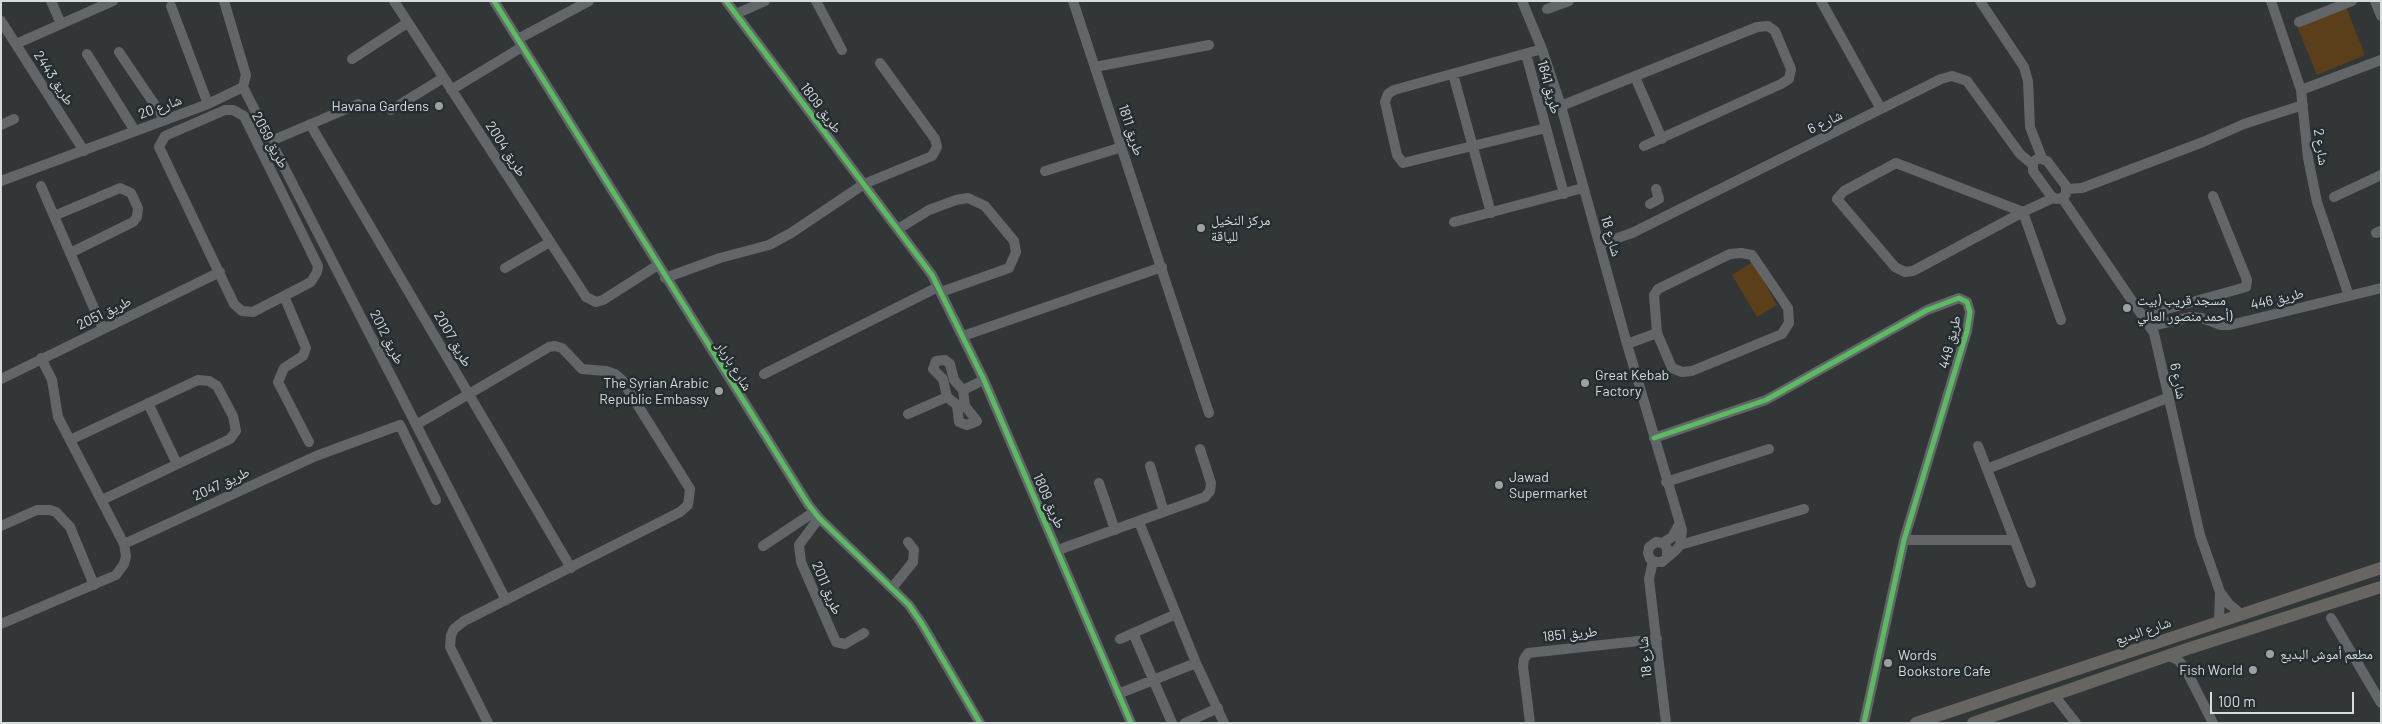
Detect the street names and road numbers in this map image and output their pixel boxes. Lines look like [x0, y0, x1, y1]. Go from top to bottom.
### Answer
street label: طريق 2443 [30, 48, 78, 108]
street label: طريق 1841 [1534, 58, 1564, 116]
street label: طريق 1809 [797, 79, 845, 137]
street label: شارع 20 [136, 91, 184, 123]
street label: طريق 1811 [1115, 102, 1147, 158]
street label: شارع 6 [1805, 106, 1845, 138]
street label: طريق 2059 [248, 109, 292, 171]
street label: طريق 2004 [482, 118, 530, 180]
street label: شارع 2 [2310, 128, 2332, 166]
street label: شارع 18 [1597, 214, 1625, 258]
street label: طريق 446 [2249, 285, 2305, 313]
street label: طريق 2051 [74, 293, 134, 333]
street label: طريق 2012 [366, 307, 408, 367]
street label: طريق 2007 [430, 308, 476, 370]
street label: طريق 449 [1935, 314, 1965, 370]
street label: شارع باربار [712, 338, 756, 394]
street label: شارع 6 [2166, 361, 2190, 401]
street label: طريق 2047 [190, 464, 252, 504]
street label: طريق 1809 [1029, 471, 1069, 531]
street label: طريق 2011 [808, 559, 846, 617]
street label: شارع البديع [2113, 614, 2173, 648]
street label: طريق 1851 [1542, 623, 1598, 645]
street label: شارع 18 [1634, 635, 1656, 679]

